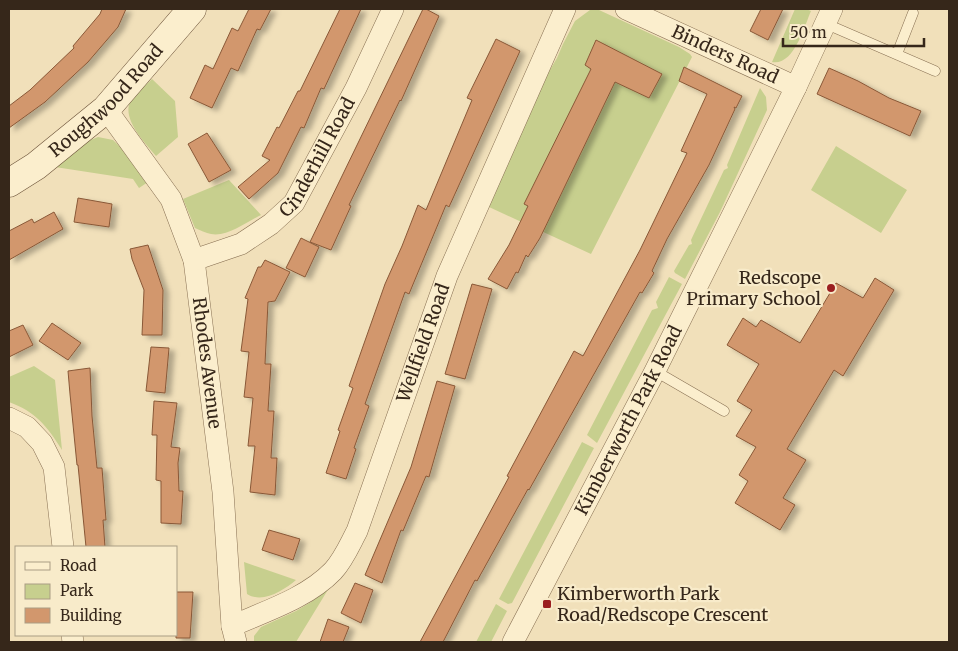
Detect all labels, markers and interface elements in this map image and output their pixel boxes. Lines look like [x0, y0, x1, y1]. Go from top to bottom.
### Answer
scale bar [783, 15, 924, 47]
street label: Binders Road [668, 20, 782, 88]
text: 50 m [790, 23, 827, 42]
street label: Roughwood Road [44, 39, 168, 162]
street label: Cinderhill Road [274, 93, 360, 222]
place label: Redscope Primary School [686, 266, 821, 310]
street label: Wellfield Road [391, 280, 454, 406]
marker: Redscope Primary School [825, 282, 837, 294]
street label: Rhodes Avenue [188, 296, 227, 430]
street label: Kimberworth Park Road [570, 321, 687, 519]
legend [15, 546, 178, 636]
text: Road [60, 556, 96, 575]
text: Park [60, 581, 94, 600]
place label: Kimberworth Park Road/Redscope Crescent [557, 582, 768, 626]
marker: Kimberworth Park Road/Redscope Crescent [541, 598, 553, 610]
text: Building [60, 606, 122, 625]

